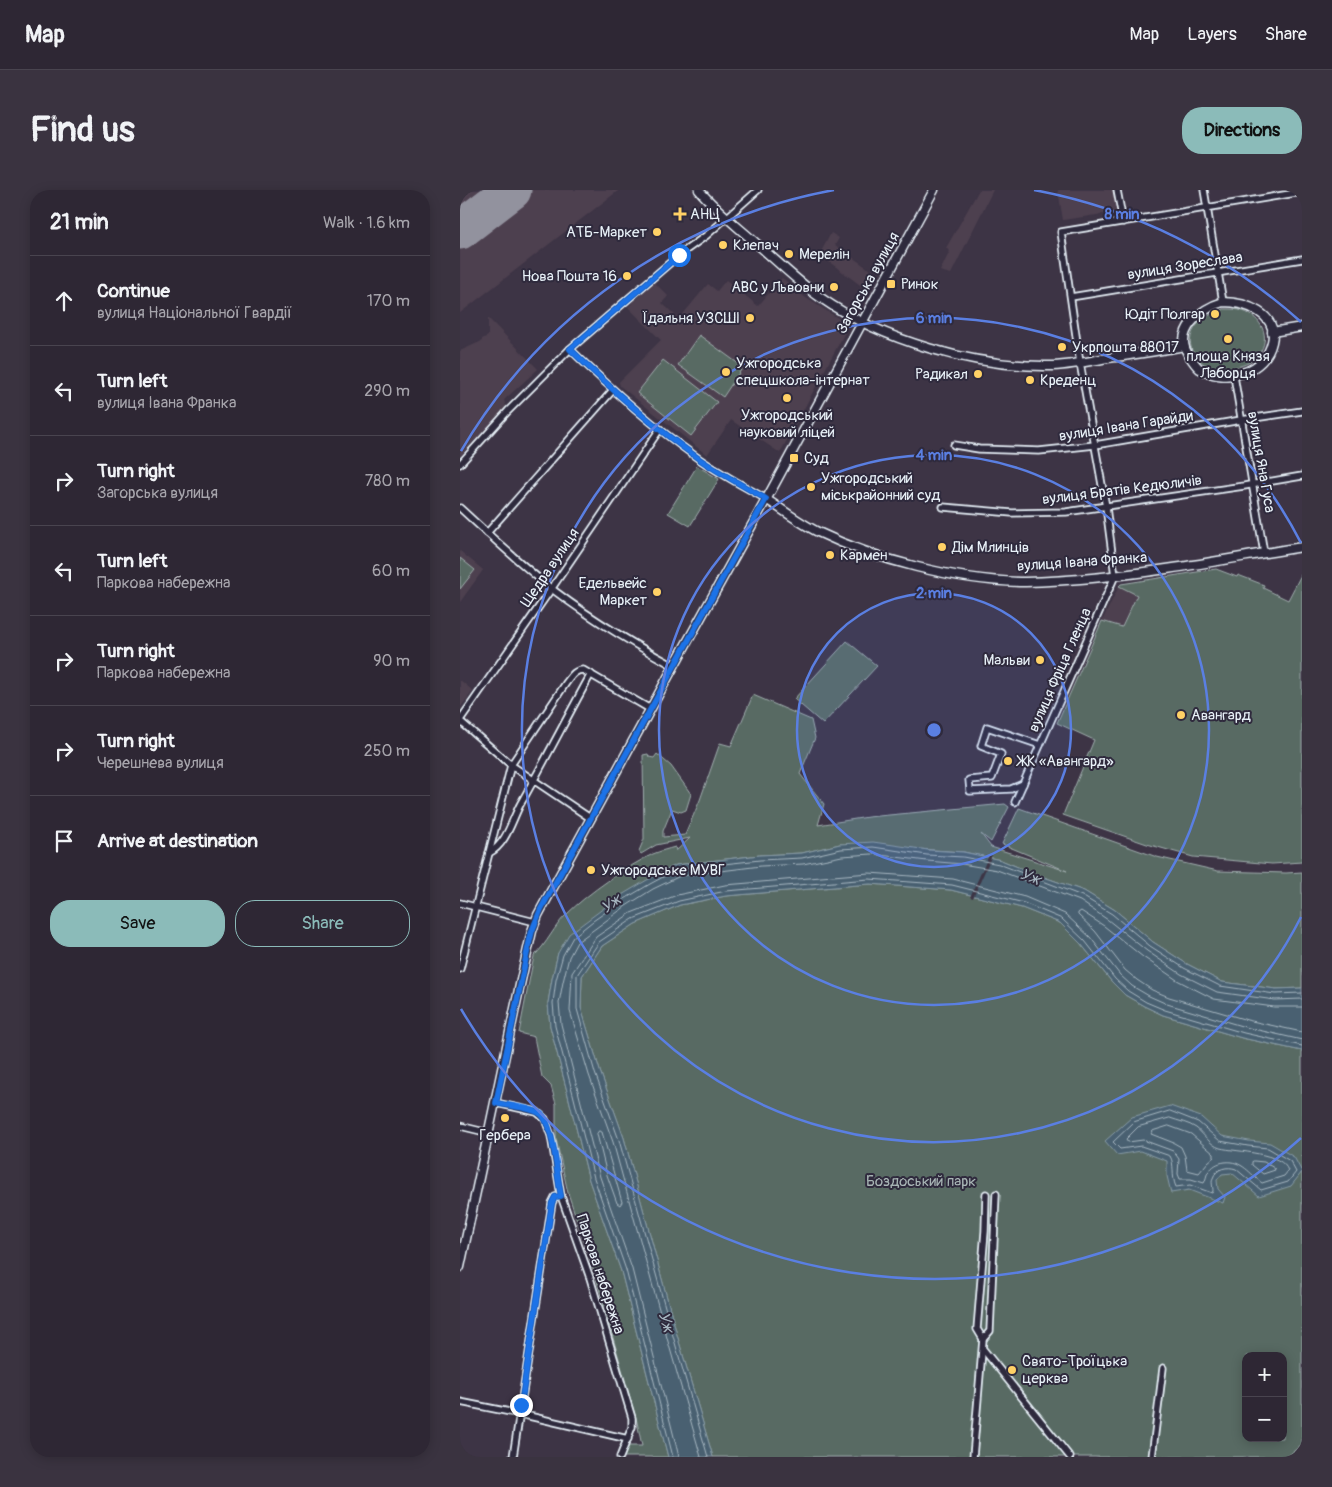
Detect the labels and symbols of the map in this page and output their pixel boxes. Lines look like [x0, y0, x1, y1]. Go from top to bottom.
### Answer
place label: АНЦ [690, 205, 720, 224]
text: 8 min [1104, 205, 1140, 224]
marker: АНЦ [674, 208, 686, 220]
place label: АТБ-Маркет [566, 223, 647, 242]
marker: АТБ-Маркет [651, 226, 663, 238]
street label: Загорська вулиця [832, 229, 904, 337]
place label: Клепач [733, 236, 779, 255]
marker: Клепач [717, 239, 729, 251]
route start [668, 244, 691, 267]
place label: Мерелін [799, 245, 850, 264]
marker: Мерелін [783, 248, 795, 260]
street label: вулиця Зореслава [1126, 248, 1244, 284]
place label: Нова Пошта 16 [522, 267, 617, 286]
marker: Нова Пошта 16 [621, 270, 633, 282]
place label: Ринок [901, 275, 939, 294]
place label: ABC у Львовни [731, 278, 824, 297]
marker: Ринок [885, 278, 897, 290]
marker: ABC у Львовни [828, 281, 840, 293]
place label: Юдіт Полгар [1126, 305, 1205, 324]
marker: Юдіт Полгар [1209, 308, 1221, 320]
place label: Їдальня УЗСШІ [642, 309, 740, 328]
text: 6 min [916, 309, 953, 328]
marker: Їдальня УЗСШІ [744, 312, 756, 324]
marker: площа Князя Лаборця [1222, 333, 1234, 345]
place label: Укрпошта 88017 [1072, 338, 1179, 357]
marker: Укрпошта 88017 [1056, 341, 1068, 353]
place label: площа Князя Лаборця [1186, 347, 1270, 383]
place label: Ужгородська спецшкола-інтернат [736, 354, 870, 390]
place label: Радикал [915, 365, 968, 384]
marker: Ужгородська спецшкола-інтернат [720, 366, 732, 378]
marker: Радикал [972, 368, 984, 380]
place label: Креденц [1040, 371, 1096, 390]
marker: Креденц [1024, 374, 1036, 386]
marker: Ужгородський науковий ліцей [781, 392, 793, 404]
place label: Ужгородський науковий ліцей [739, 406, 835, 442]
street label: вулиця Івана Гарайди [1058, 406, 1195, 446]
street label: вулиця Яна Гуса [1243, 410, 1279, 514]
text: 4 min [916, 446, 953, 465]
place label: Суд [804, 449, 829, 468]
marker: Суд [788, 452, 800, 464]
place label: Ужгородський міськрайонний суд [821, 469, 940, 505]
street label: вулиця Братів Кедюличів [1041, 471, 1203, 509]
marker: Ужгородський міськрайонний суд [805, 481, 817, 493]
street label: Щедра вулиця [516, 525, 584, 611]
place label: Дім Млинців [951, 538, 1029, 557]
marker: Дім Млинців [936, 541, 948, 553]
place label: Кармен [840, 546, 887, 565]
street label: вулиця Івана Франка [1016, 548, 1148, 576]
marker: Кармен [824, 549, 836, 561]
place label: Едельвейс Маркет [578, 574, 647, 610]
text: 2 min [916, 584, 952, 603]
marker: Едельвейс Маркет [651, 586, 663, 598]
street label: вулиця Фріца Гленца [1024, 605, 1096, 735]
place label: Мальви [983, 651, 1030, 670]
marker: Мальви [1034, 654, 1046, 666]
place label: Авангард [1191, 706, 1251, 725]
marker: Авангард [1175, 709, 1187, 721]
centre of rings [925, 721, 943, 739]
place label: ЖК «Авангард» [1016, 752, 1114, 771]
marker: ЖК «Авангард» [1002, 755, 1014, 767]
place label: Ужгородське МУВГ [601, 861, 725, 880]
marker: Ужгородське МУВГ [585, 864, 597, 876]
water label: Уж [1017, 864, 1045, 891]
water label: Уж [597, 889, 627, 918]
marker: Гербера [499, 1112, 511, 1124]
place label: Гербера [479, 1126, 531, 1145]
park label: Боздоський парк [866, 1172, 976, 1191]
street label: Паркова набережна [572, 1212, 628, 1336]
water label: Уж [654, 1310, 679, 1337]
place label: Свято-Троїцька церква [1022, 1352, 1127, 1388]
marker: Свято-Троїцька церква [1006, 1364, 1018, 1376]
route end [510, 1394, 533, 1417]

